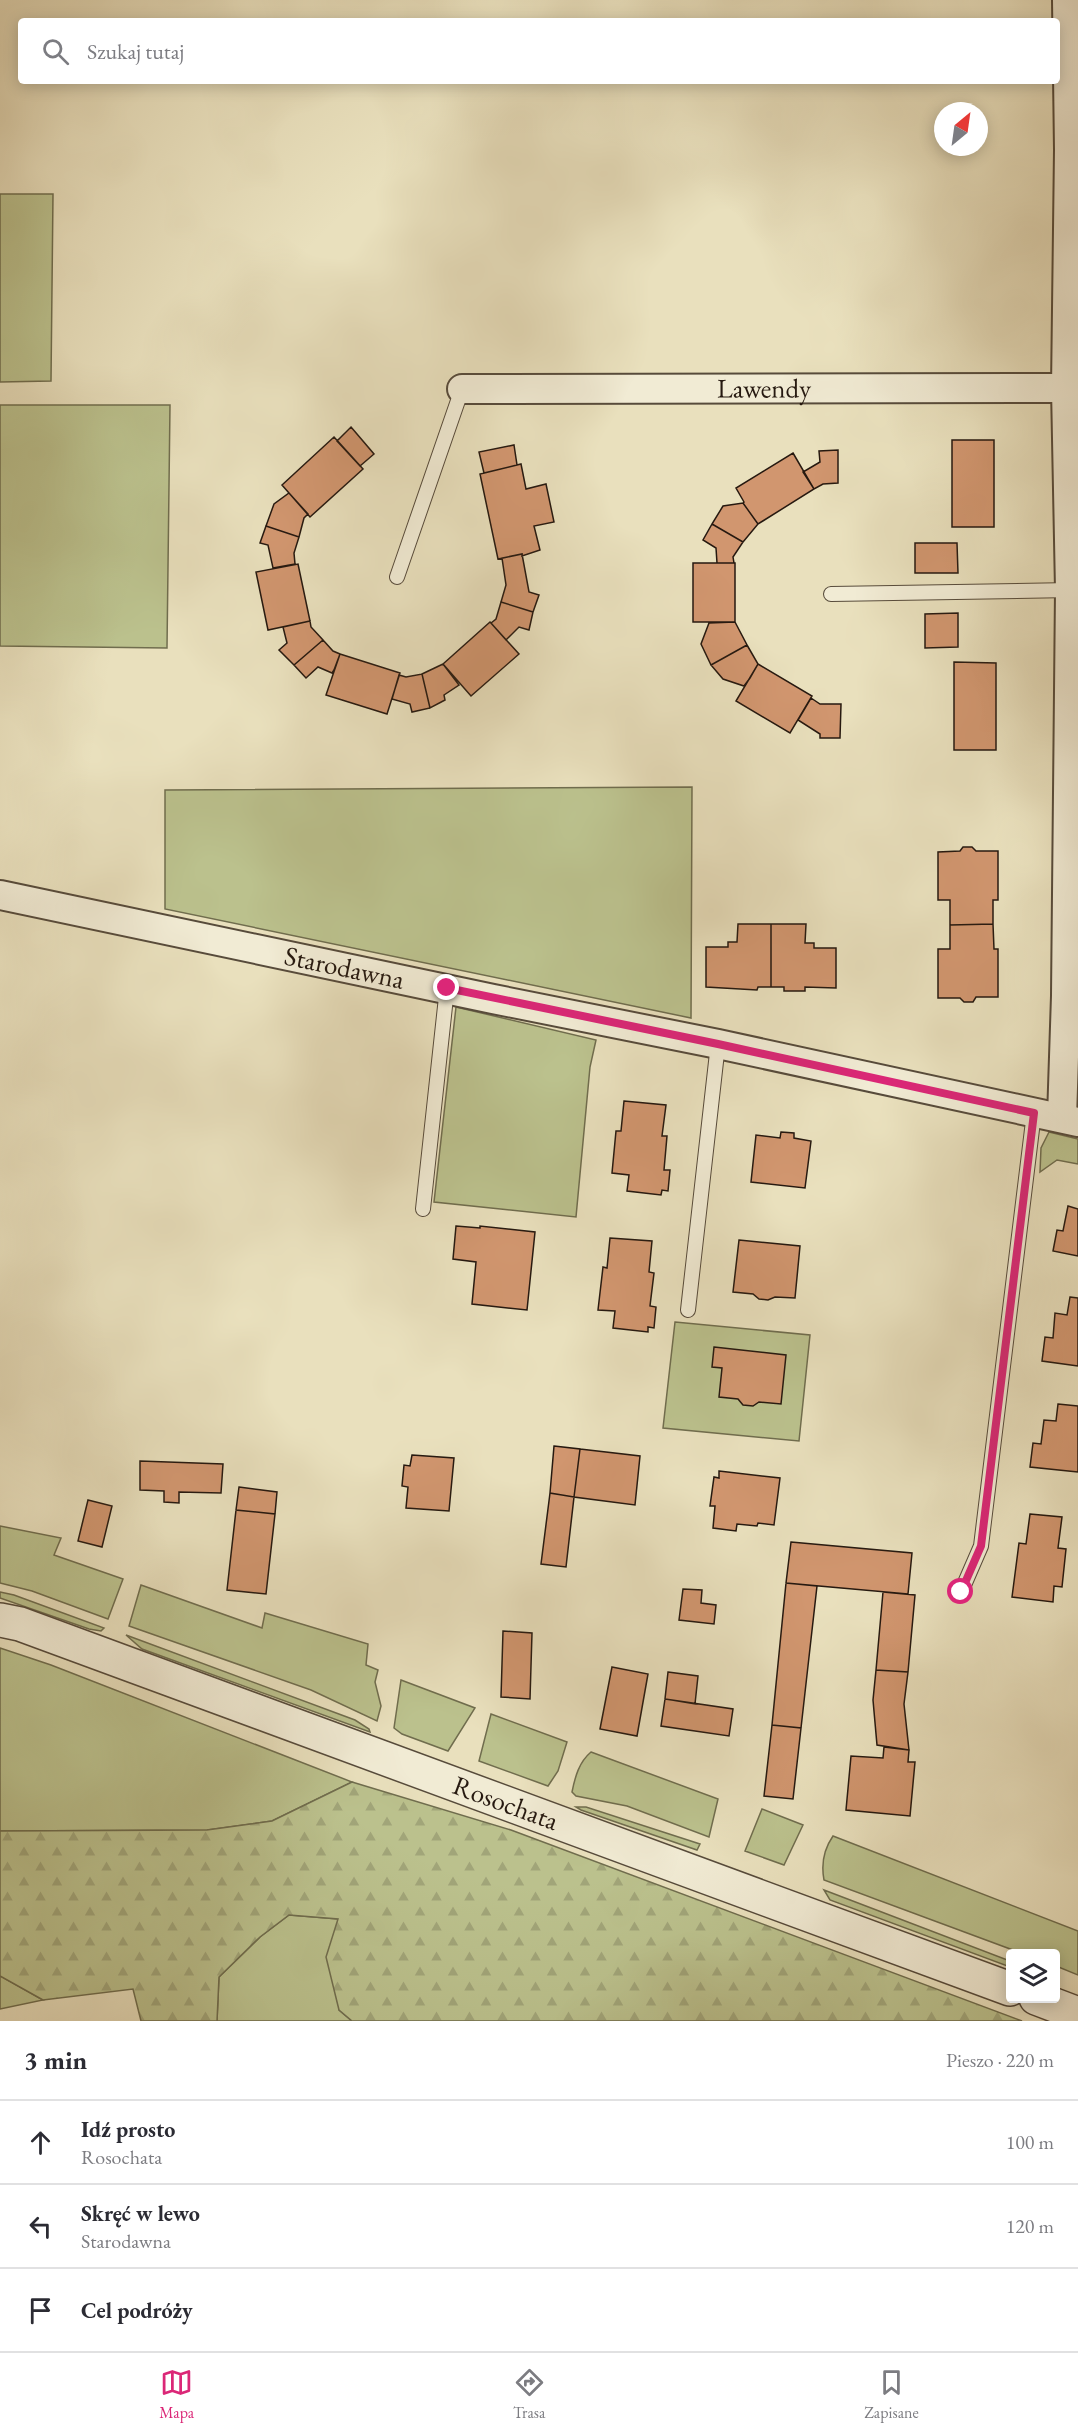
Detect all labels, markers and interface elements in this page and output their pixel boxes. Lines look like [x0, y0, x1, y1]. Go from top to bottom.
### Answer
search box [18, 18, 1060, 84]
icon: search [39, 35, 72, 68]
text: Szukaj tutaj [87, 37, 184, 66]
north arrow [934, 102, 988, 156]
street label: Lawendy [717, 370, 811, 406]
street label: Starodawna [281, 937, 408, 997]
route end [433, 974, 459, 1000]
route start [947, 1578, 973, 1604]
street label: Rosochata [448, 1767, 564, 1838]
map controls [1006, 1949, 1060, 2003]
button: layers [1006, 1949, 1060, 2003]
text: 3 min [24, 2043, 87, 2077]
text: Pieszo · 220 m [946, 2047, 1054, 2073]
text: Idź prosto [81, 2115, 175, 2144]
icon: ahead [24, 2126, 57, 2159]
text: 100 m [1006, 2129, 1054, 2155]
text: Rosochata [81, 2144, 162, 2170]
text: Skręć w lewo [81, 2199, 200, 2228]
icon: left [24, 2210, 57, 2243]
text: 120 m [1006, 2213, 1054, 2239]
text: Starodawna [81, 2228, 171, 2254]
icon: arrive [24, 2294, 57, 2327]
text: Cel podróży [81, 2296, 193, 2325]
tab: Mapa [159, 2366, 194, 2423]
tab: Trasa [513, 2366, 546, 2423]
tab: Zapisane [864, 2366, 919, 2423]

